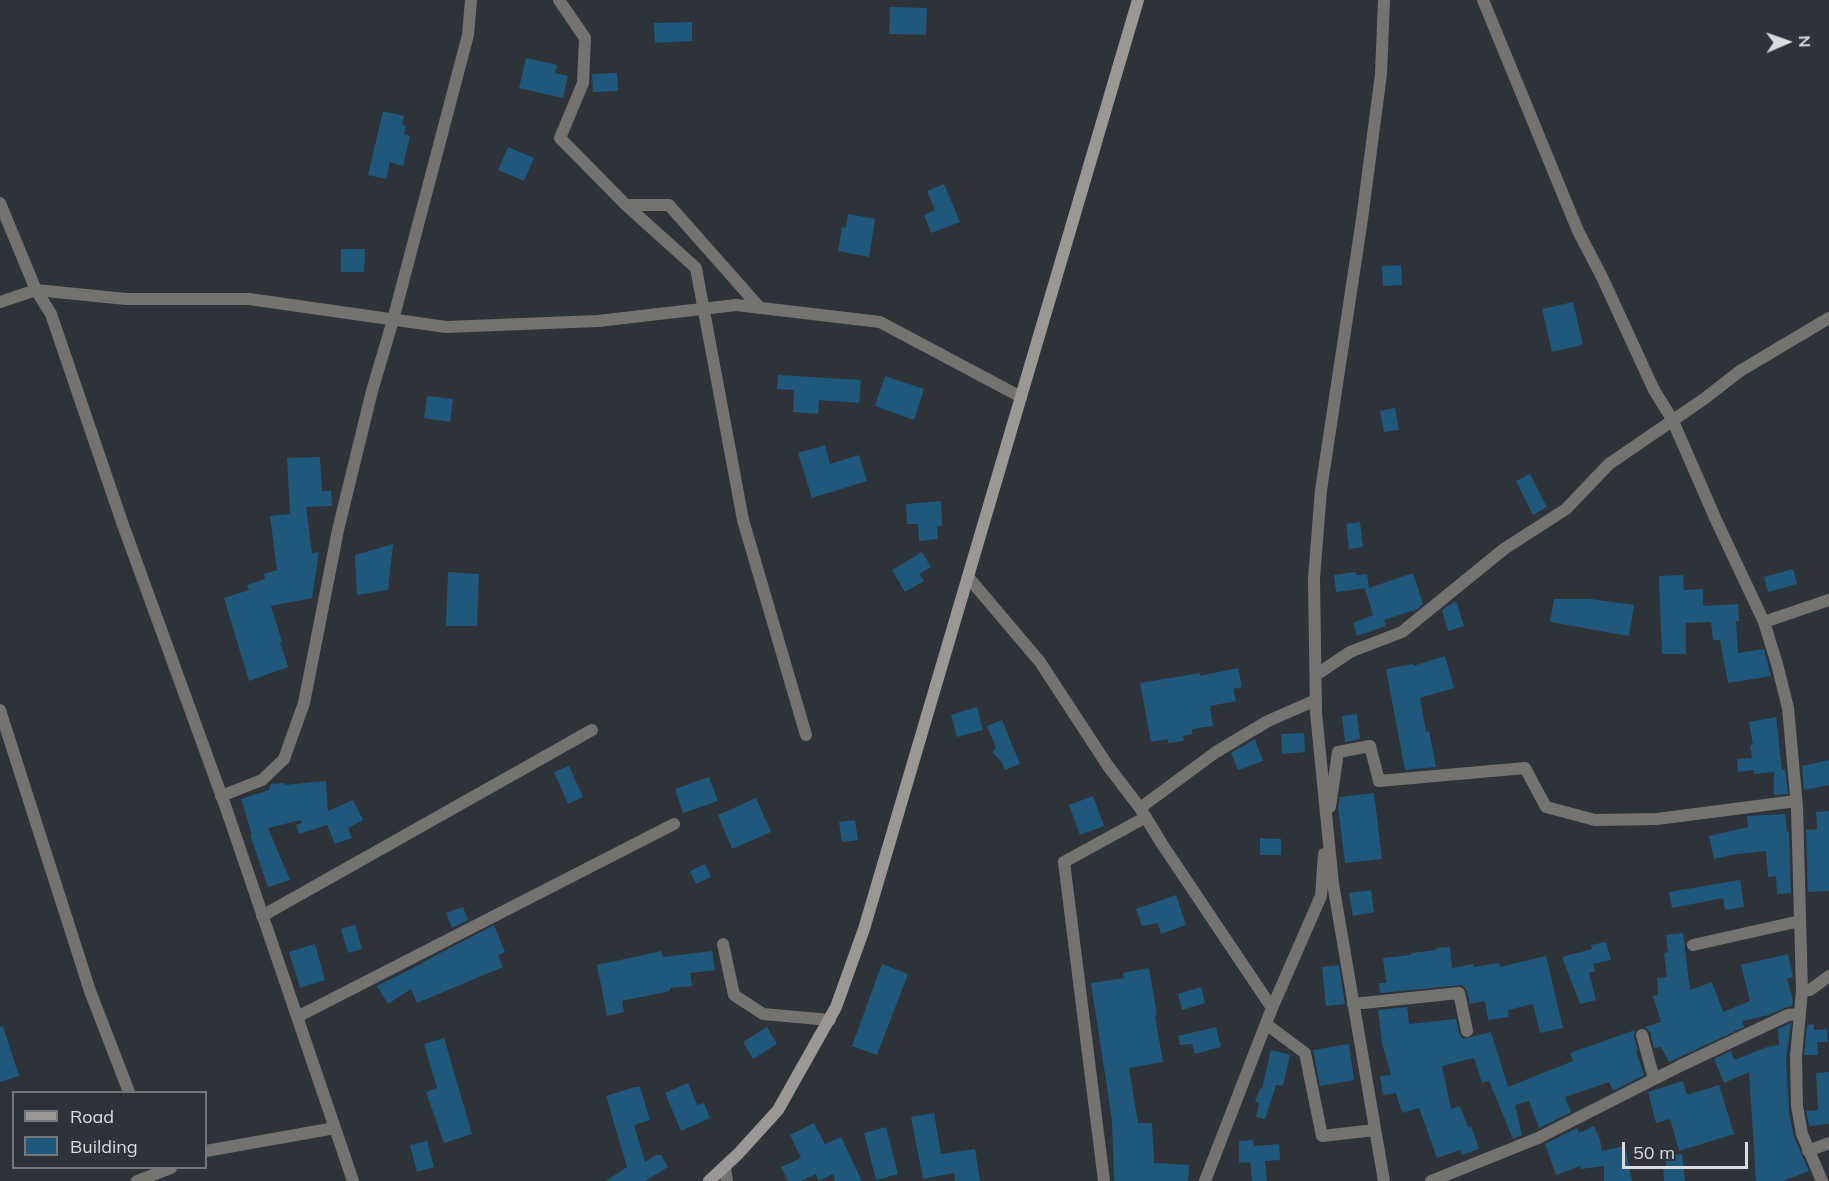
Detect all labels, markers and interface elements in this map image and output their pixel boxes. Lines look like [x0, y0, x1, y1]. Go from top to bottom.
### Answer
north arrow [1757, 12, 1817, 72]
text: N [1795, 35, 1815, 48]
legend [12, 1091, 207, 1169]
text: Road [70, 1105, 114, 1128]
scale bar [1625, 1130, 1751, 1168]
text: Building [70, 1135, 138, 1158]
text: 50 m [1633, 1141, 1675, 1164]

